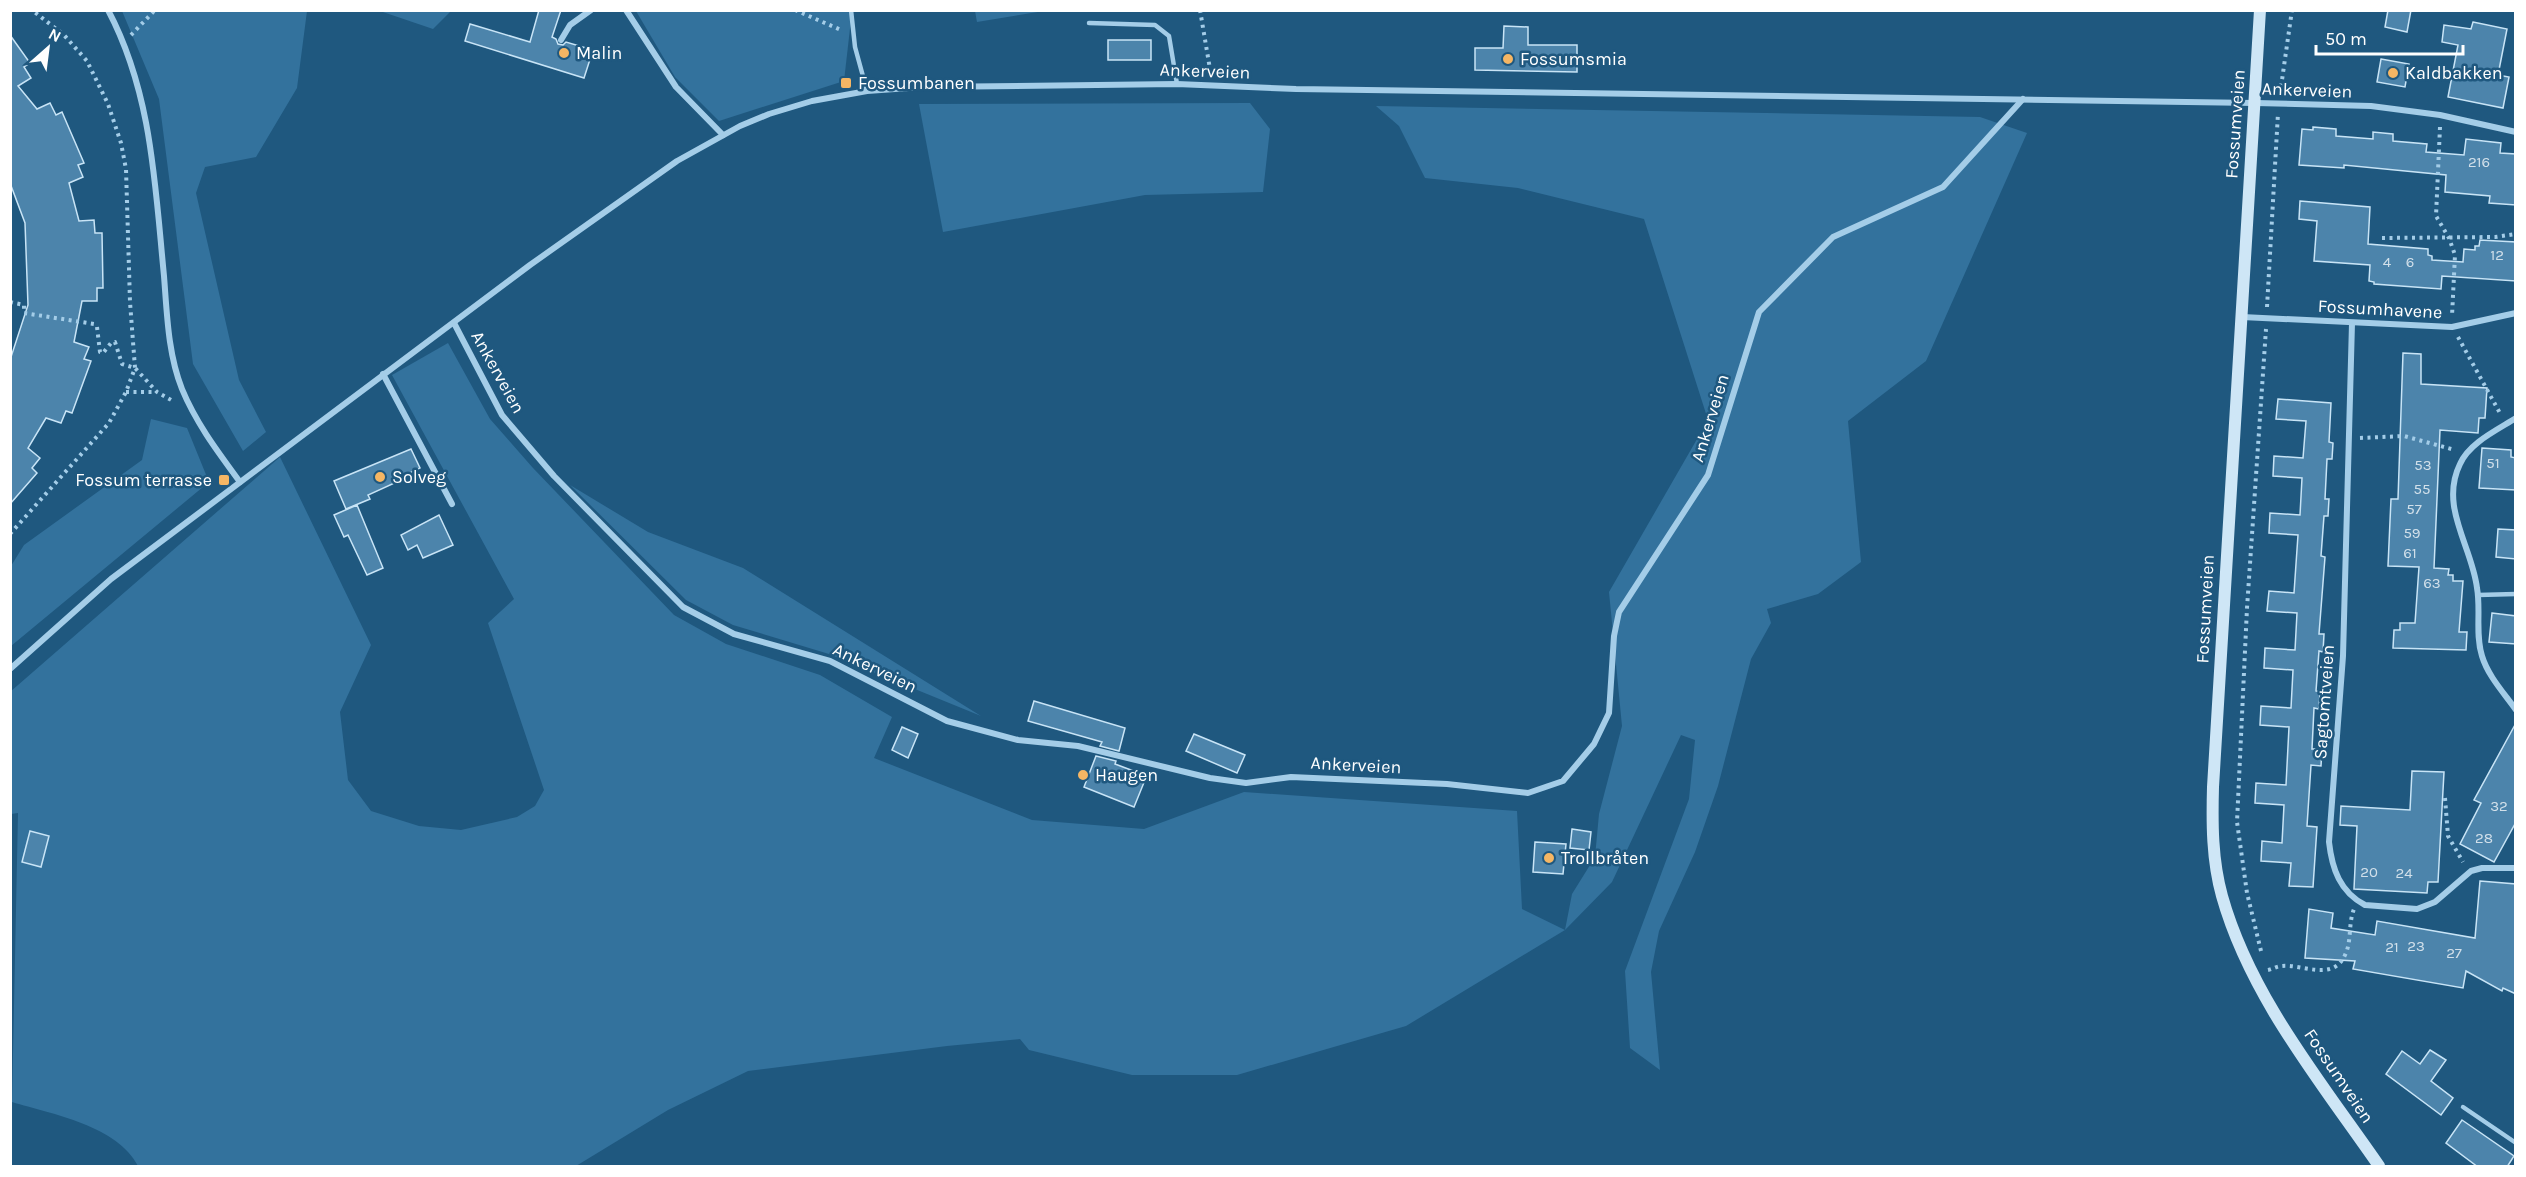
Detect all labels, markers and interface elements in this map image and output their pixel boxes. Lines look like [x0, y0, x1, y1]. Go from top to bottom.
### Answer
north arrow [18, 18, 78, 78]
scale bar [2316, 18, 2463, 56]
text: N [45, 24, 64, 46]
text: 50 m [2325, 28, 2367, 50]
place label: Malin [576, 42, 622, 64]
marker: Malin [557, 46, 571, 60]
place label: Fossumsmia [1520, 48, 1627, 70]
marker: Fossumsmia [1501, 52, 1515, 66]
street label: Ankerveien [1159, 58, 1251, 84]
place label: Kaldbakken [2405, 62, 2503, 84]
marker: Kaldbakken [2386, 66, 2400, 80]
street label: Fossumveien [2220, 69, 2250, 179]
place label: Fossumbanen [858, 72, 975, 94]
marker: Fossumbanen [839, 76, 853, 90]
street label: Ankerveien [2261, 77, 2353, 103]
house number: 216 [2468, 153, 2490, 171]
house number: 12 [2490, 246, 2504, 264]
house number: 4 [2383, 253, 2392, 271]
house number: 6 [2406, 253, 2414, 271]
street label: Fossumhavene [2317, 295, 2443, 323]
street label: Ankerveien [466, 327, 530, 417]
street label: Ankerveien [1686, 371, 1734, 465]
house number: 51 [2486, 454, 2500, 472]
house number: 53 [2414, 456, 2432, 474]
place label: Solveg [392, 466, 446, 488]
place label: Fossum terrasse [75, 469, 212, 491]
marker: Solveg [373, 470, 387, 484]
marker: Fossum terrasse [217, 473, 231, 487]
house number: 55 [2414, 480, 2430, 498]
house number: 57 [2406, 500, 2422, 518]
house number: 59 [2403, 524, 2421, 542]
house number: 61 [2403, 544, 2417, 562]
street label: Fossumveien [2191, 554, 2219, 664]
house number: 63 [2423, 574, 2441, 592]
street label: Ankerveien [829, 638, 921, 698]
street label: Sagtomtveien [2309, 644, 2339, 760]
street label: Ankerveien [1310, 752, 1402, 778]
place label: Haugen [1095, 764, 1158, 786]
marker: Haugen [1076, 768, 1090, 782]
house number: 32 [2490, 797, 2508, 815]
house number: 28 [2475, 829, 2493, 847]
place label: Trollbråten [1561, 847, 1649, 869]
marker: Trollbråten [1542, 851, 1556, 865]
house number: 20 [2360, 863, 2378, 881]
house number: 24 [2395, 864, 2413, 882]
house number: 23 [2407, 937, 2425, 955]
house number: 21 [2385, 938, 2399, 956]
house number: 27 [2446, 944, 2462, 962]
street label: Fossumveien [2299, 1025, 2379, 1127]

